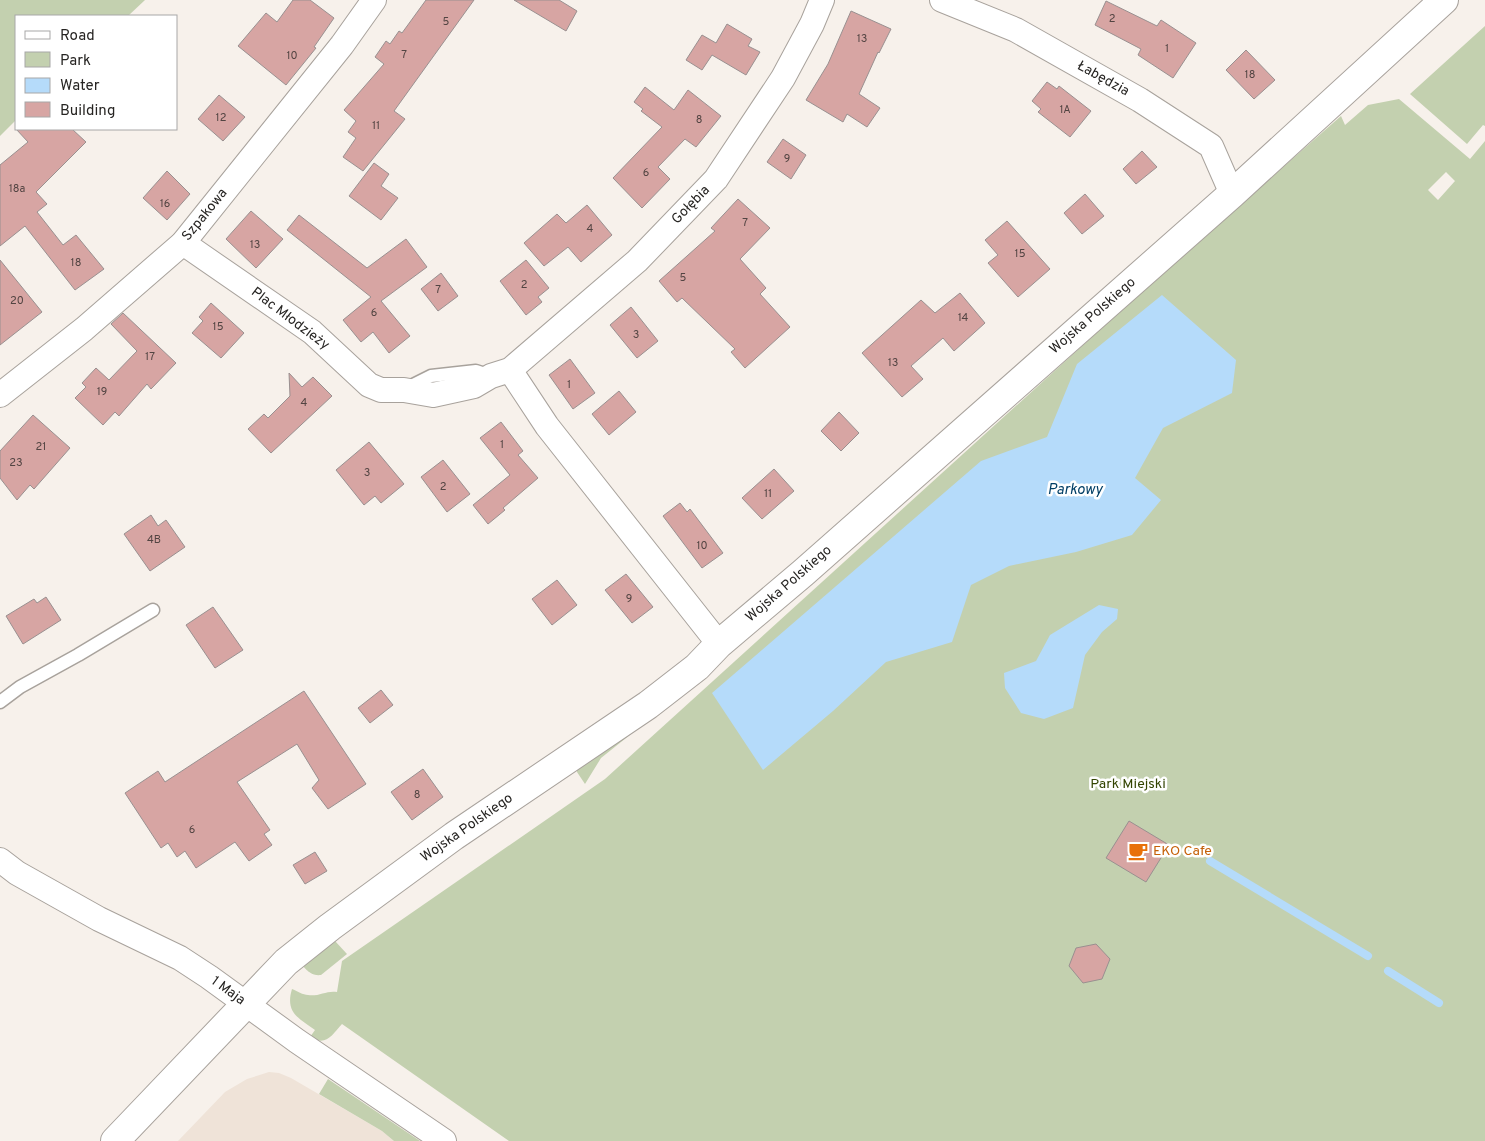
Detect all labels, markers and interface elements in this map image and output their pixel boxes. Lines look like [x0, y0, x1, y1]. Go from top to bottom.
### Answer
house number: 2 [1109, 12, 1115, 26]
legend [15, 15, 178, 130]
house number: 5 [443, 15, 450, 29]
text: Road [60, 27, 95, 46]
house number: 13 [857, 32, 867, 46]
house number: 1 [1165, 42, 1169, 56]
house number: 7 [401, 48, 407, 62]
house number: 10 [286, 49, 298, 63]
text: Park [60, 52, 91, 71]
street label: Łabędzia [1074, 58, 1132, 100]
house number: 18 [1245, 68, 1255, 82]
text: Water [60, 77, 100, 96]
text: Building [60, 102, 115, 121]
house number: 1A [1059, 103, 1071, 117]
house number: 12 [216, 111, 226, 125]
house number: 8 [696, 113, 702, 127]
house number: 11 [372, 119, 380, 133]
house number: 9 [784, 152, 790, 166]
house number: 6 [643, 166, 649, 180]
house number: 18a [9, 182, 26, 196]
street label: Gołębia [668, 182, 714, 228]
street label: Szpakowa [179, 185, 231, 245]
house number: 16 [160, 197, 170, 211]
house number: 7 [742, 216, 748, 230]
house number: 4 [587, 222, 594, 236]
house number: 13 [250, 238, 260, 252]
house number: 15 [1015, 247, 1026, 261]
house number: 18 [71, 256, 81, 270]
house number: 5 [680, 271, 687, 285]
street label: Wojska Polskiego [1046, 274, 1140, 358]
house number: 2 [521, 278, 527, 292]
house number: 7 [435, 283, 441, 297]
street label: Plac Młodzieży [247, 284, 333, 354]
house number: 20 [10, 294, 24, 308]
house number: 6 [371, 306, 377, 320]
house number: 14 [958, 311, 969, 325]
house number: 15 [213, 320, 224, 334]
house number: 3 [633, 328, 639, 342]
house number: 17 [145, 350, 155, 364]
house number: 13 [888, 356, 898, 370]
house number: 1 [567, 378, 571, 392]
house number: 19 [97, 385, 107, 399]
house number: 4 [301, 396, 308, 410]
house number: 1 [500, 438, 504, 452]
house number: 21 [36, 440, 46, 454]
house number: 23 [9, 456, 23, 470]
house number: 3 [364, 466, 370, 480]
house number: 2 [440, 480, 446, 494]
water label: Parkowy [1048, 481, 1104, 500]
house number: 11 [764, 487, 772, 501]
house number: 4B [147, 533, 161, 547]
house number: 10 [696, 539, 708, 553]
street label: Wojska Polskiego [742, 542, 836, 626]
house number: 9 [626, 592, 632, 606]
park label: Park Miejski [1090, 776, 1166, 793]
house number: 8 [414, 788, 420, 802]
street label: Wojska Polskiego [418, 790, 516, 866]
house number: 6 [189, 823, 195, 837]
cafe icon: EKO Cafe [1127, 840, 1149, 862]
place label: EKO Cafe [1153, 843, 1212, 860]
street label: 1 Maja [208, 973, 248, 1009]

